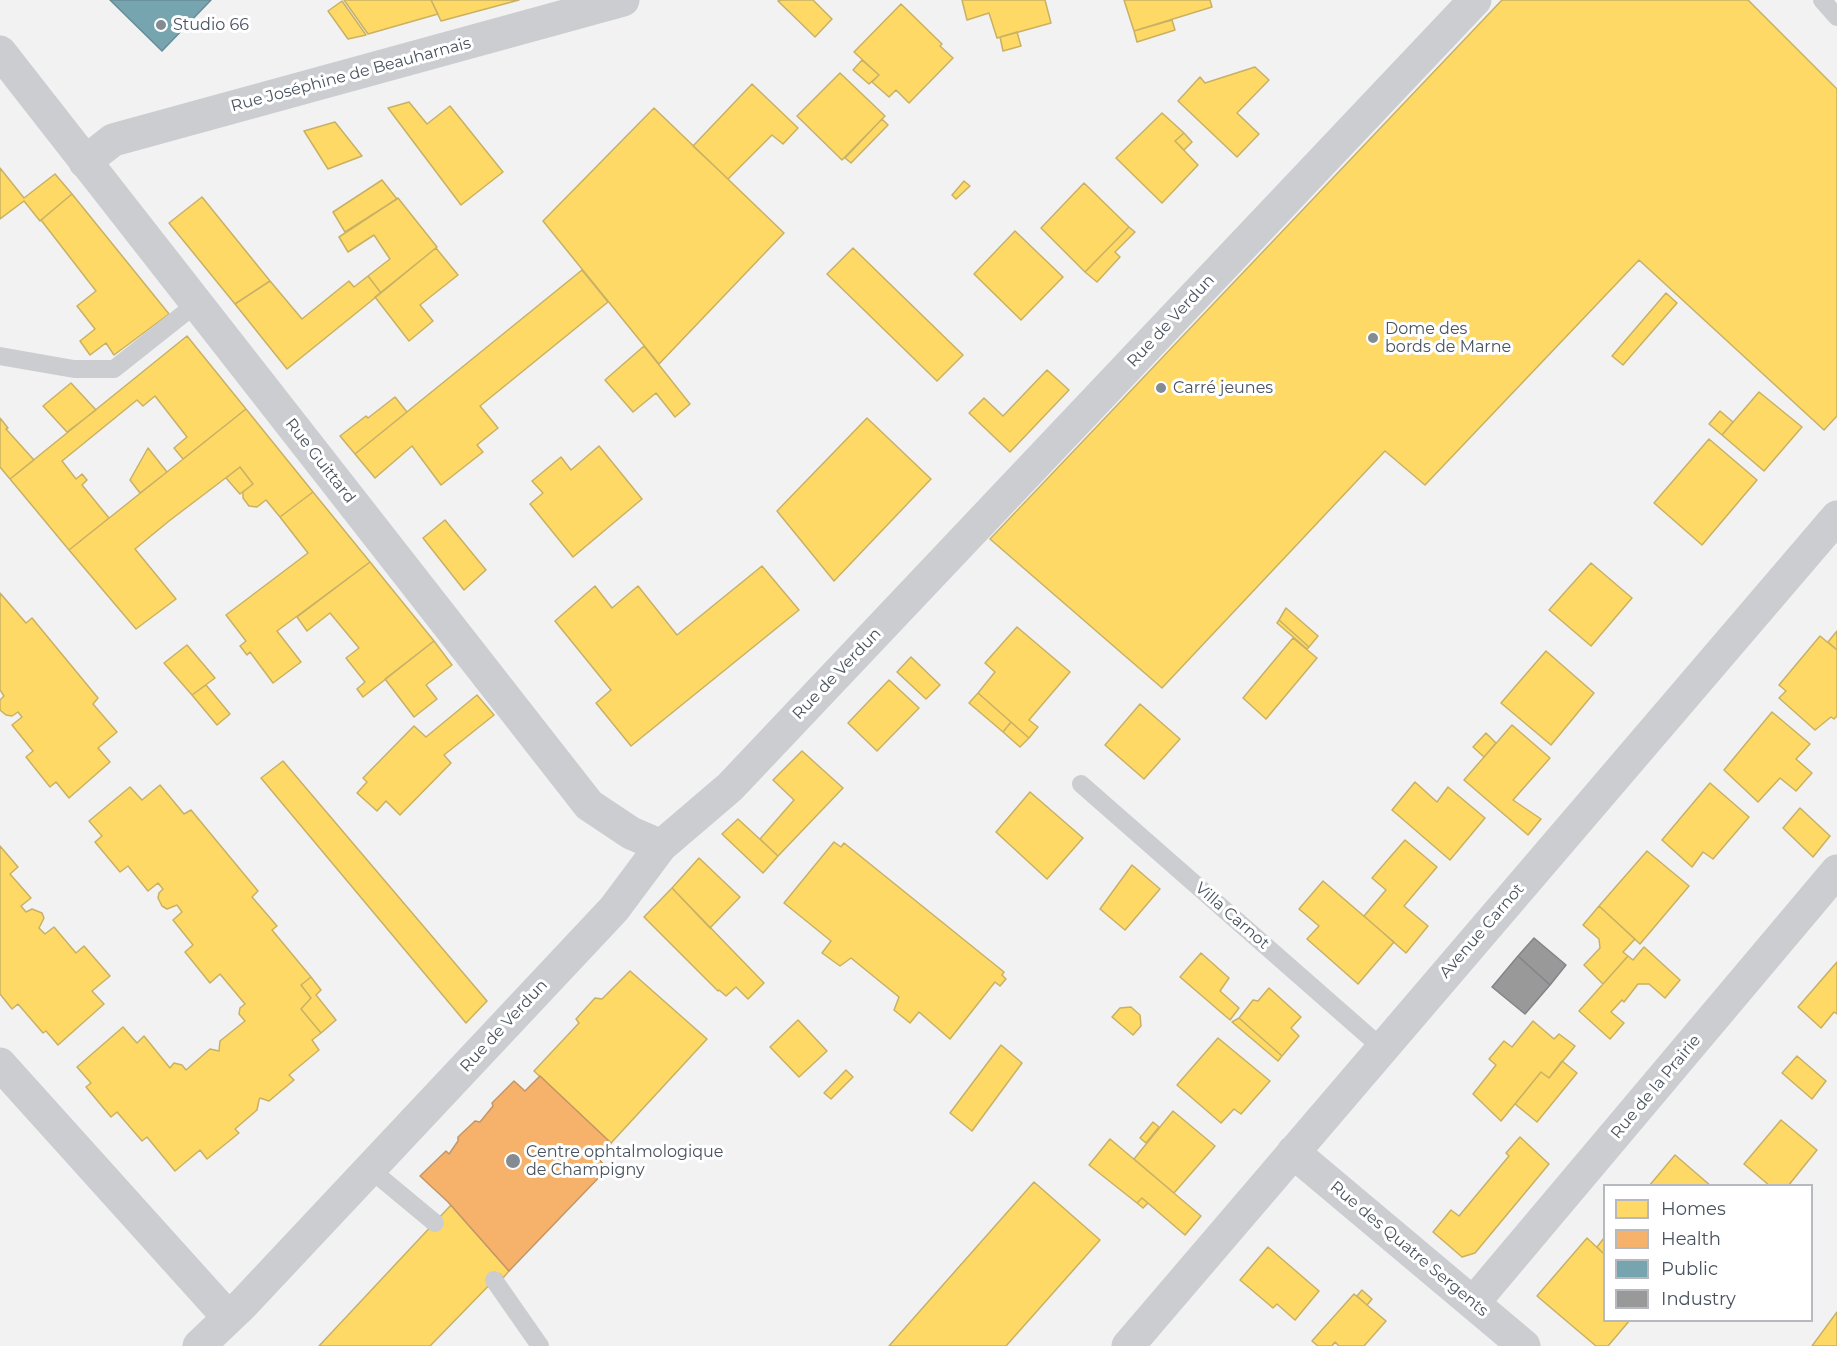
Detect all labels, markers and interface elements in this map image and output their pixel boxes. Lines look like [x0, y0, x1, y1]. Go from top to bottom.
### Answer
place label: Studio 66 [173, 15, 249, 35]
marker: Studio 66 [154, 18, 168, 32]
street label: Rue Joséphine de Beauharnais [229, 34, 473, 116]
street label: Rue de Verdun [1123, 271, 1219, 371]
place label: Dome des bords de Marne [1385, 319, 1511, 357]
marker: Dome des bords de Marne [1366, 331, 1380, 345]
place label: Carré jeunes [1173, 378, 1273, 398]
marker: Carré jeunes [1154, 381, 1168, 395]
street label: Rue Guittard [281, 415, 359, 507]
street label: Rue de Verdun [789, 624, 885, 724]
street label: Villa Carnot [1191, 879, 1273, 953]
street label: Avenue Carnot [1436, 880, 1528, 982]
street label: Rue de Verdun [456, 976, 552, 1076]
street label: Rue de la Prairie [1607, 1031, 1705, 1143]
place label: Centre ophtalmologique de Champigny [526, 1142, 724, 1180]
marker: Centre ophtalmologique de Champigny [504, 1152, 522, 1170]
street label: Rue des Quatre Sergents [1326, 1177, 1492, 1321]
legend [1603, 1184, 1813, 1322]
text: Homes [1661, 1198, 1726, 1220]
text: Health [1661, 1228, 1721, 1250]
text: Public [1661, 1258, 1718, 1280]
text: Industry [1661, 1288, 1736, 1310]

